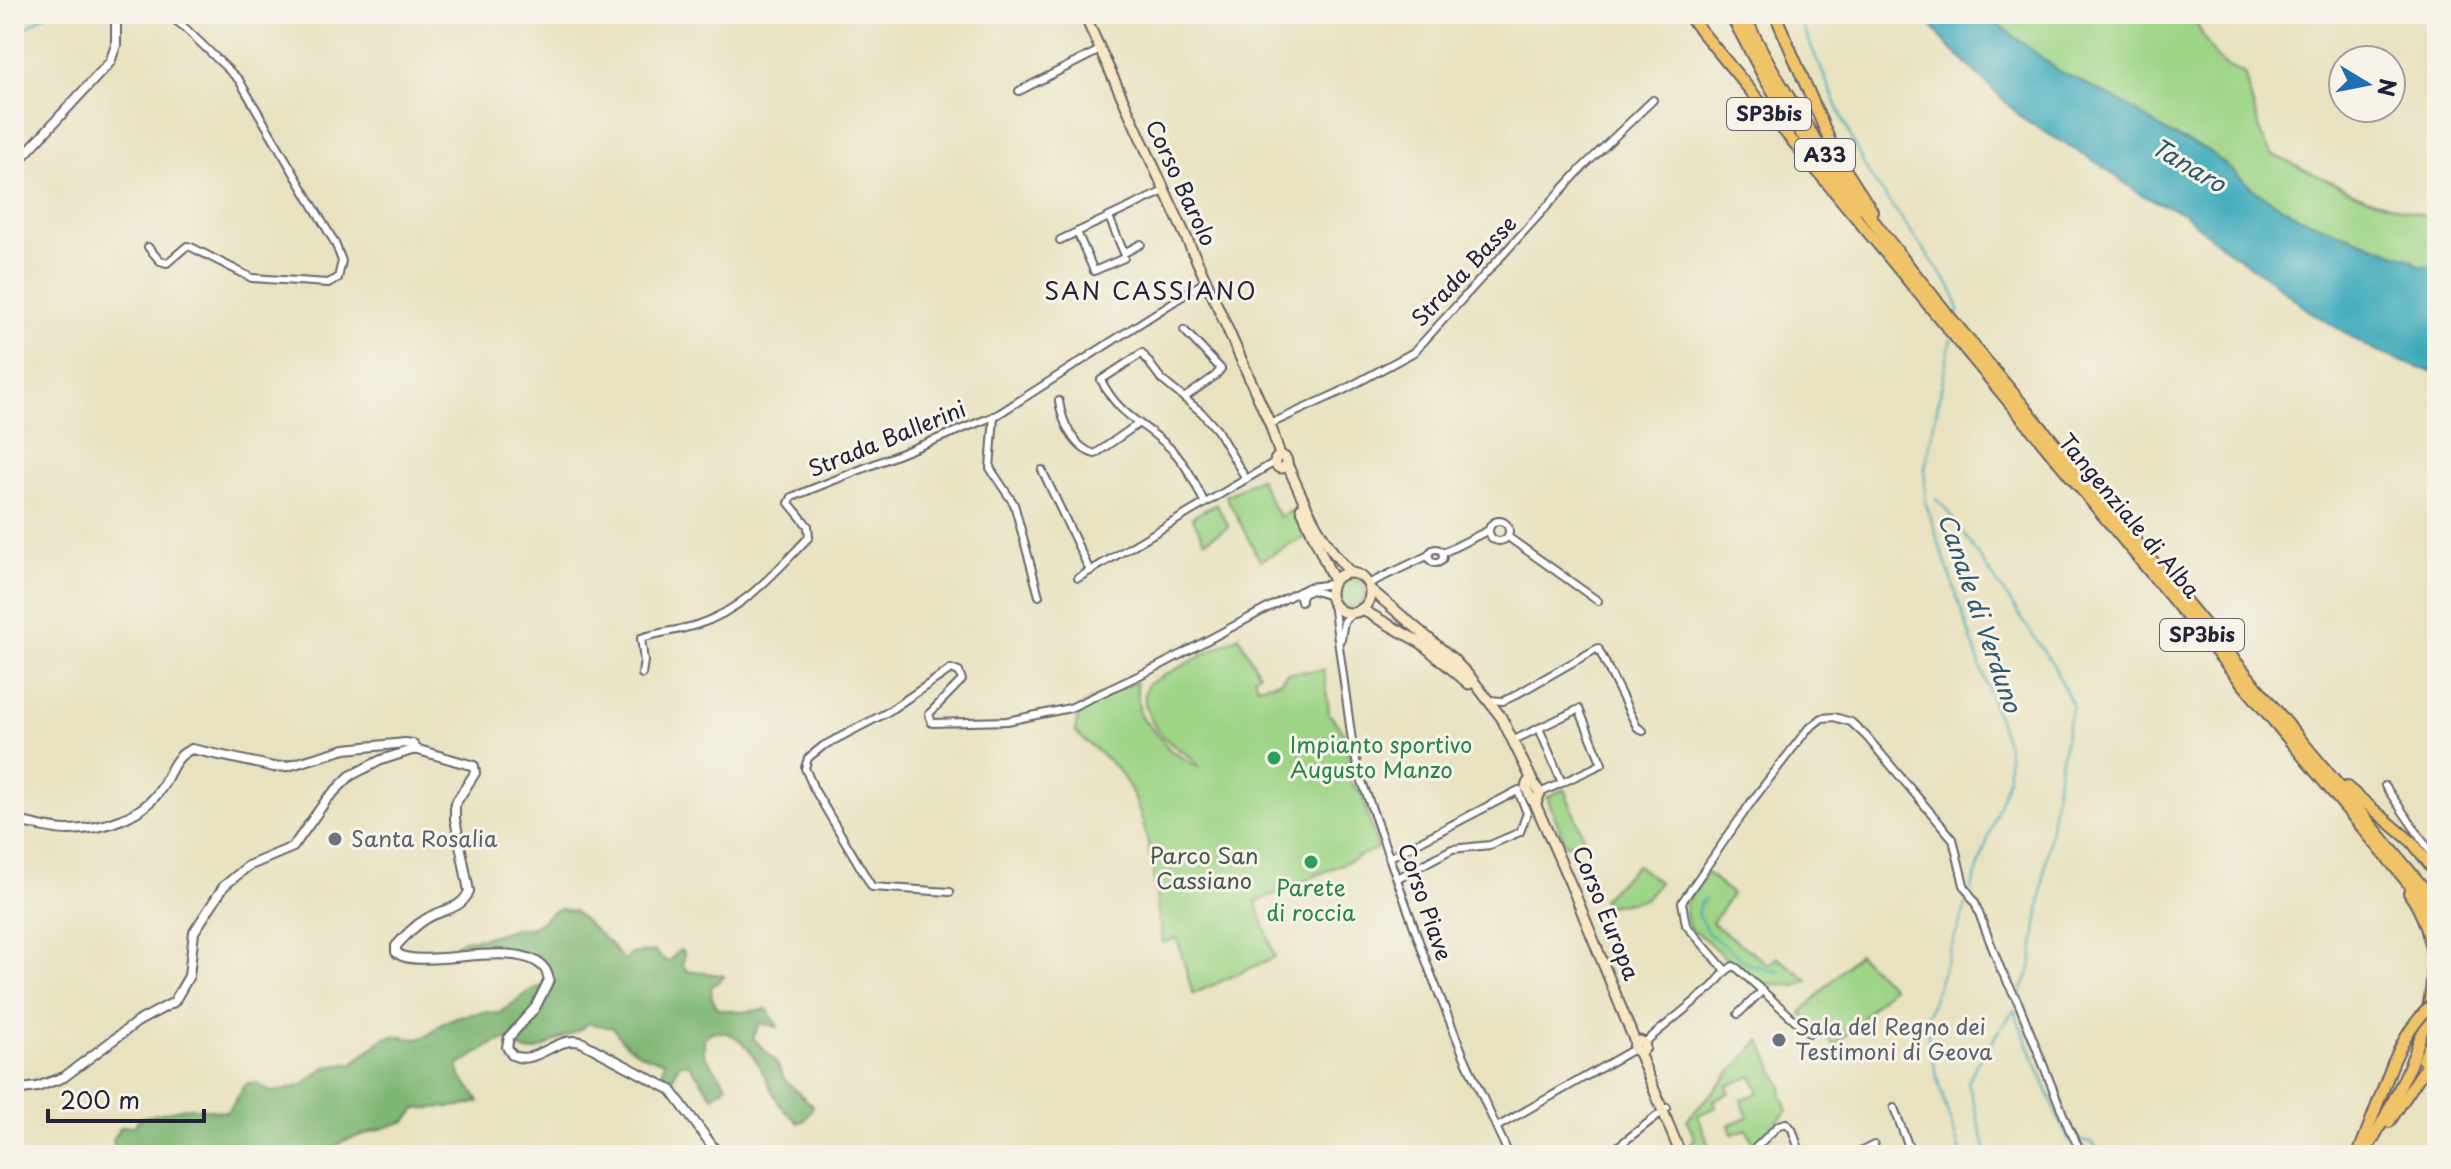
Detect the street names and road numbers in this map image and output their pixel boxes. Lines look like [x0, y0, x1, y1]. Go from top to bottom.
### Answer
road number: SP3bis [1727, 98, 1811, 130]
street label: Corso Barolo [1139, 114, 1226, 251]
road number: A33 [1795, 139, 1855, 171]
street label: Strada Basse [1403, 207, 1523, 333]
street label: Strada Ballerini [803, 391, 970, 484]
street label: Tangenziale di Alba [2051, 426, 2209, 605]
road number: SP3bis [2160, 619, 2244, 651]
street label: Corso Piave [1391, 838, 1462, 965]
street label: Corso Europa [1565, 840, 1650, 985]

